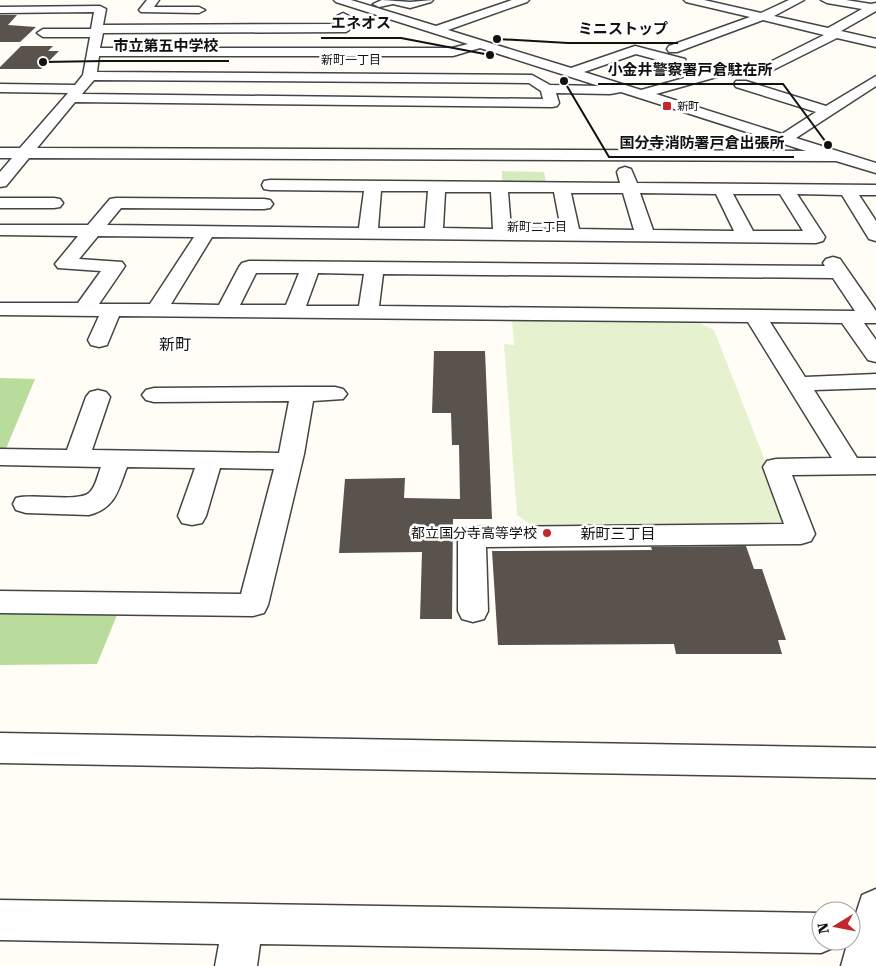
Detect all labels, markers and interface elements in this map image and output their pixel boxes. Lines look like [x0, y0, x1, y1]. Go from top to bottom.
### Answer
callout: エネオス [321, 8, 401, 38]
callout: ミニストップ [568, 13, 678, 43]
text: エネオス [331, 14, 391, 32]
text: ミニストップ [578, 20, 668, 38]
callout: 市立第五中学校 [104, 31, 229, 61]
text: 市立第五中学校 [113, 37, 219, 55]
district label: 新町一丁目 [321, 53, 381, 67]
callout: 小金井警察署戸倉駐在所 [598, 54, 783, 84]
text: 小金井警察署戸倉駐在所 [607, 61, 773, 79]
marker: 新町 [661, 100, 673, 112]
place label: 新町 [677, 100, 699, 113]
callout: 国分寺消防署戸倉出張所 [609, 127, 794, 157]
text: 国分寺消防署戸倉出張所 [619, 134, 785, 152]
district label: 新町二丁目 [507, 220, 567, 234]
district label: 新町 [159, 335, 191, 354]
place label: 都立国分寺高等学校 [411, 525, 537, 541]
district label: 新町三丁目 [580, 525, 656, 543]
marker: 都立国分寺高等学校 [541, 527, 553, 539]
north arrow [811, 901, 861, 951]
text: N [814, 921, 832, 935]

